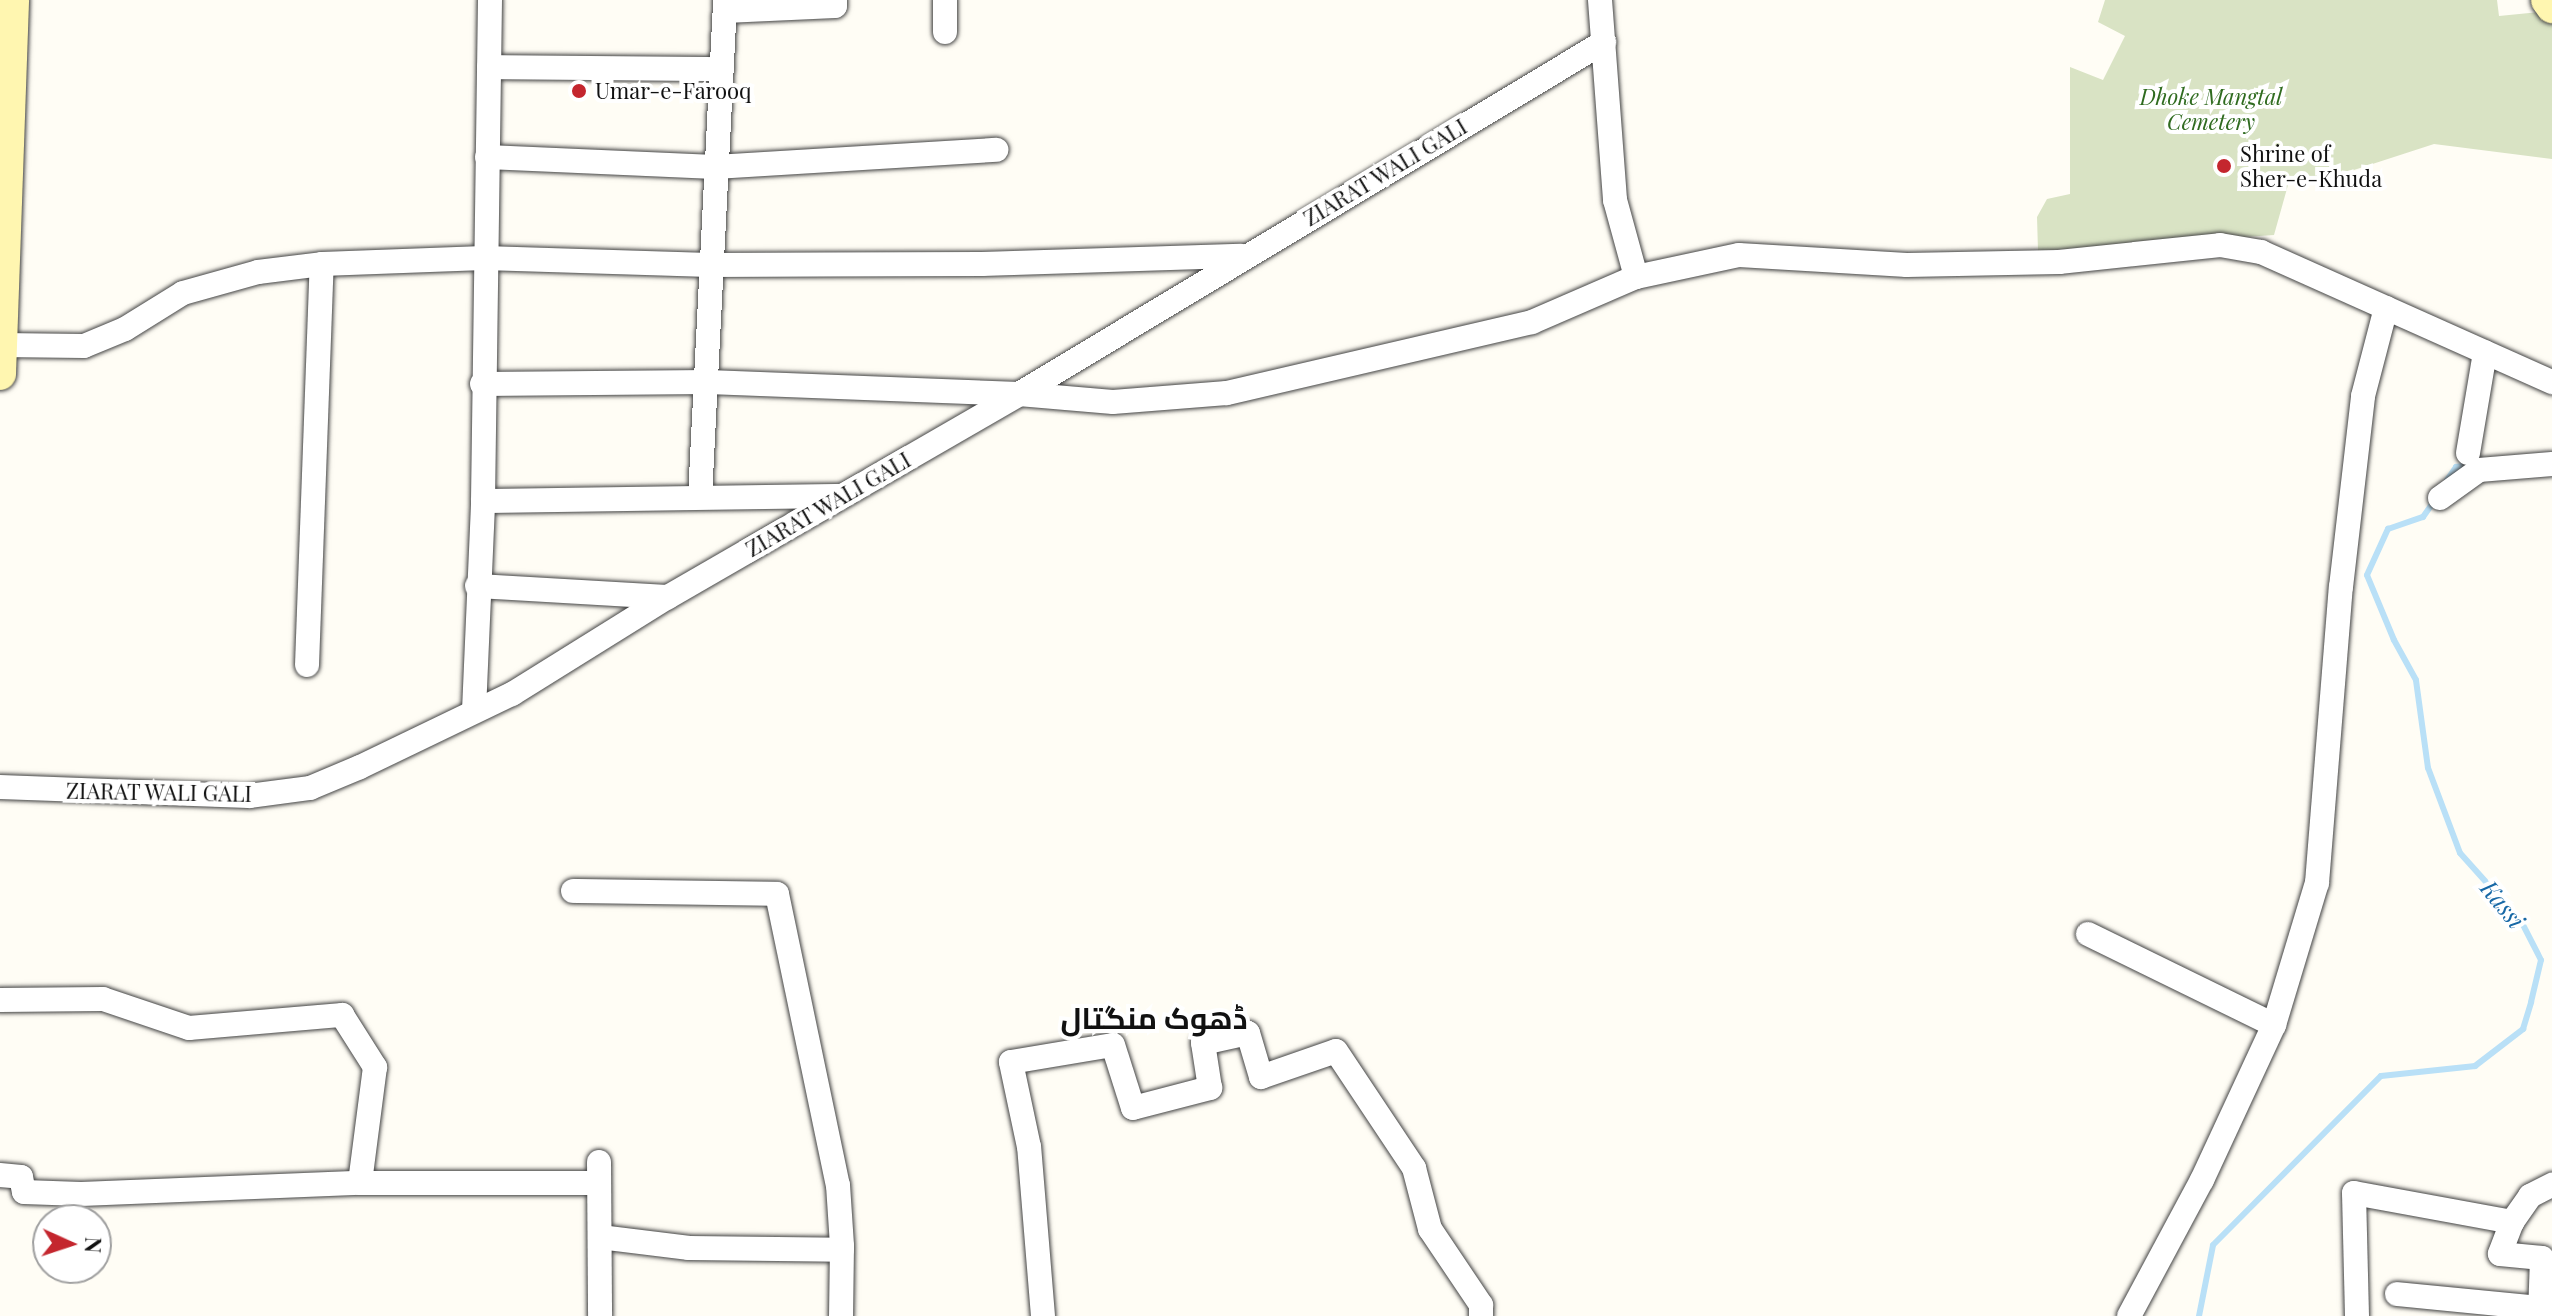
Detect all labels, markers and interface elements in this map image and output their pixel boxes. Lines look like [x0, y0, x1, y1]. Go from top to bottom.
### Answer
place label: Umar-e-Farooq [595, 78, 751, 104]
marker: Umar-e-Farooq [570, 82, 588, 100]
park label: Dhoke Mangtal Cemetery [2140, 83, 2282, 134]
street label: ZIARAT WALI GALI [1298, 112, 1472, 232]
place label: Shrine of Sher-e-Khuda [2240, 140, 2382, 192]
marker: Shrine of Sher-e-Khuda [2215, 157, 2233, 175]
street label: ZIARAT WALI GALI [740, 446, 916, 562]
street label: ZIARAT WALI GALI [65, 777, 253, 807]
water label: Kassi [2475, 874, 2531, 934]
district label: ڈھوک منگتال [1060, 999, 1248, 1035]
north arrow [32, 1204, 112, 1284]
text: N [79, 1236, 109, 1254]

